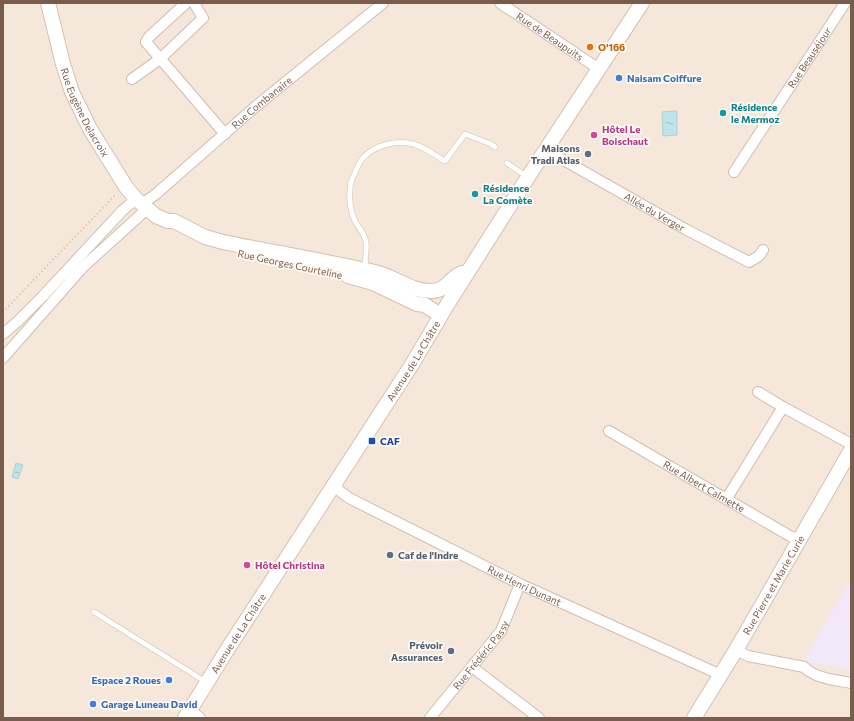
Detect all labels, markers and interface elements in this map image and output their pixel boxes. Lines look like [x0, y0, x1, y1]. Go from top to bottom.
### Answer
street label: Rue de Beaupuits [514, 10, 586, 63]
street label: Rue Beauséjour [785, 25, 833, 90]
place label: O'166 [598, 41, 625, 53]
marker: O'166 [585, 42, 595, 52]
street label: Rue Eugène Delacroix [59, 66, 112, 159]
place label: Naisam Coiffure [627, 72, 702, 84]
marker: Naisam Coiffure [614, 73, 624, 83]
street label: Rue Combanaire [229, 74, 294, 131]
place label: Résidence le Mermoz [731, 101, 780, 125]
marker: Résidence le Mermoz [718, 108, 728, 118]
place label: Hôtel Le Boischaut [602, 123, 648, 147]
marker: Hôtel Le Boischaut [589, 130, 599, 140]
place label: Maisons Tradi Atlas [531, 142, 580, 166]
marker: Maisons Tradi Atlas [583, 149, 593, 159]
place label: Résidence La Comète [483, 182, 532, 206]
marker: Résidence La Comète [470, 189, 480, 199]
street label: Allée du Verger [622, 190, 687, 234]
street label: Rue Georges Courteline [236, 247, 344, 281]
street label: Avenue de La Châtre [384, 318, 442, 403]
place label: CAF [380, 435, 400, 447]
marker: CAF [367, 436, 377, 446]
street label: Rue Albert Calmette [661, 458, 747, 515]
street label: Rue Pierre et Marie Curie [740, 533, 807, 637]
place label: Caf de l'Indre [398, 549, 458, 561]
marker: Caf de l'Indre [385, 550, 395, 560]
place label: Hôtel Christina [255, 559, 325, 571]
marker: Hôtel Christina [242, 560, 252, 570]
street label: Rue Henri Dunant [486, 563, 563, 608]
street label: Avenue de La Châtre [208, 591, 268, 675]
street label: Rue Frédéric Passy [450, 619, 511, 692]
place label: Prévoir Assurances [391, 639, 443, 663]
marker: Prévoir Assurances [446, 646, 456, 656]
place label: Espace 2 Roues [91, 674, 161, 686]
marker: Espace 2 Roues [164, 675, 174, 685]
place label: Garage Luneau David [101, 698, 198, 710]
marker: Garage Luneau David [88, 699, 98, 709]

